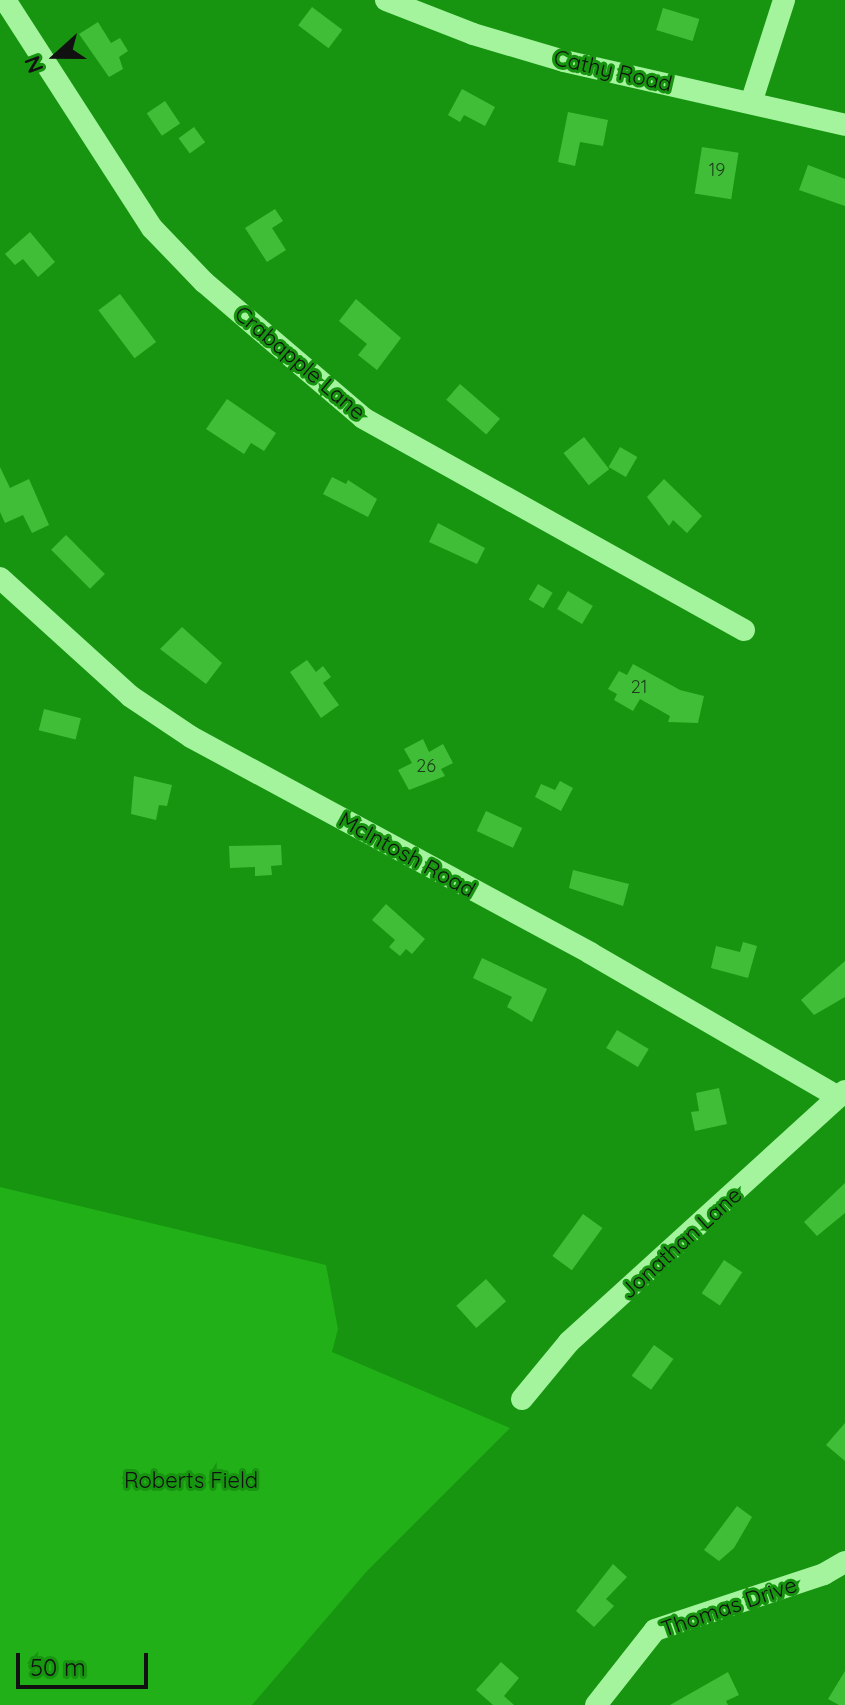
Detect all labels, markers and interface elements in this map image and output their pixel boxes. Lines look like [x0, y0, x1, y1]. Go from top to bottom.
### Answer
north arrow [16, 16, 96, 96]
street label: Cathy Road [551, 45, 675, 97]
text: N [18, 52, 50, 77]
house number: 19 [709, 159, 725, 181]
street label: Crabapple Lane [229, 301, 371, 425]
house number: 21 [631, 676, 647, 698]
house number: 26 [416, 755, 436, 777]
street label: McIntosh Road [334, 807, 480, 903]
street label: Jonathan Lane [615, 1182, 747, 1304]
park label: Roberts Field [124, 1468, 258, 1494]
street label: Thomas Drive [658, 1571, 800, 1643]
scale bar [20, 1637, 152, 1687]
text: 50 m [30, 1652, 86, 1682]

